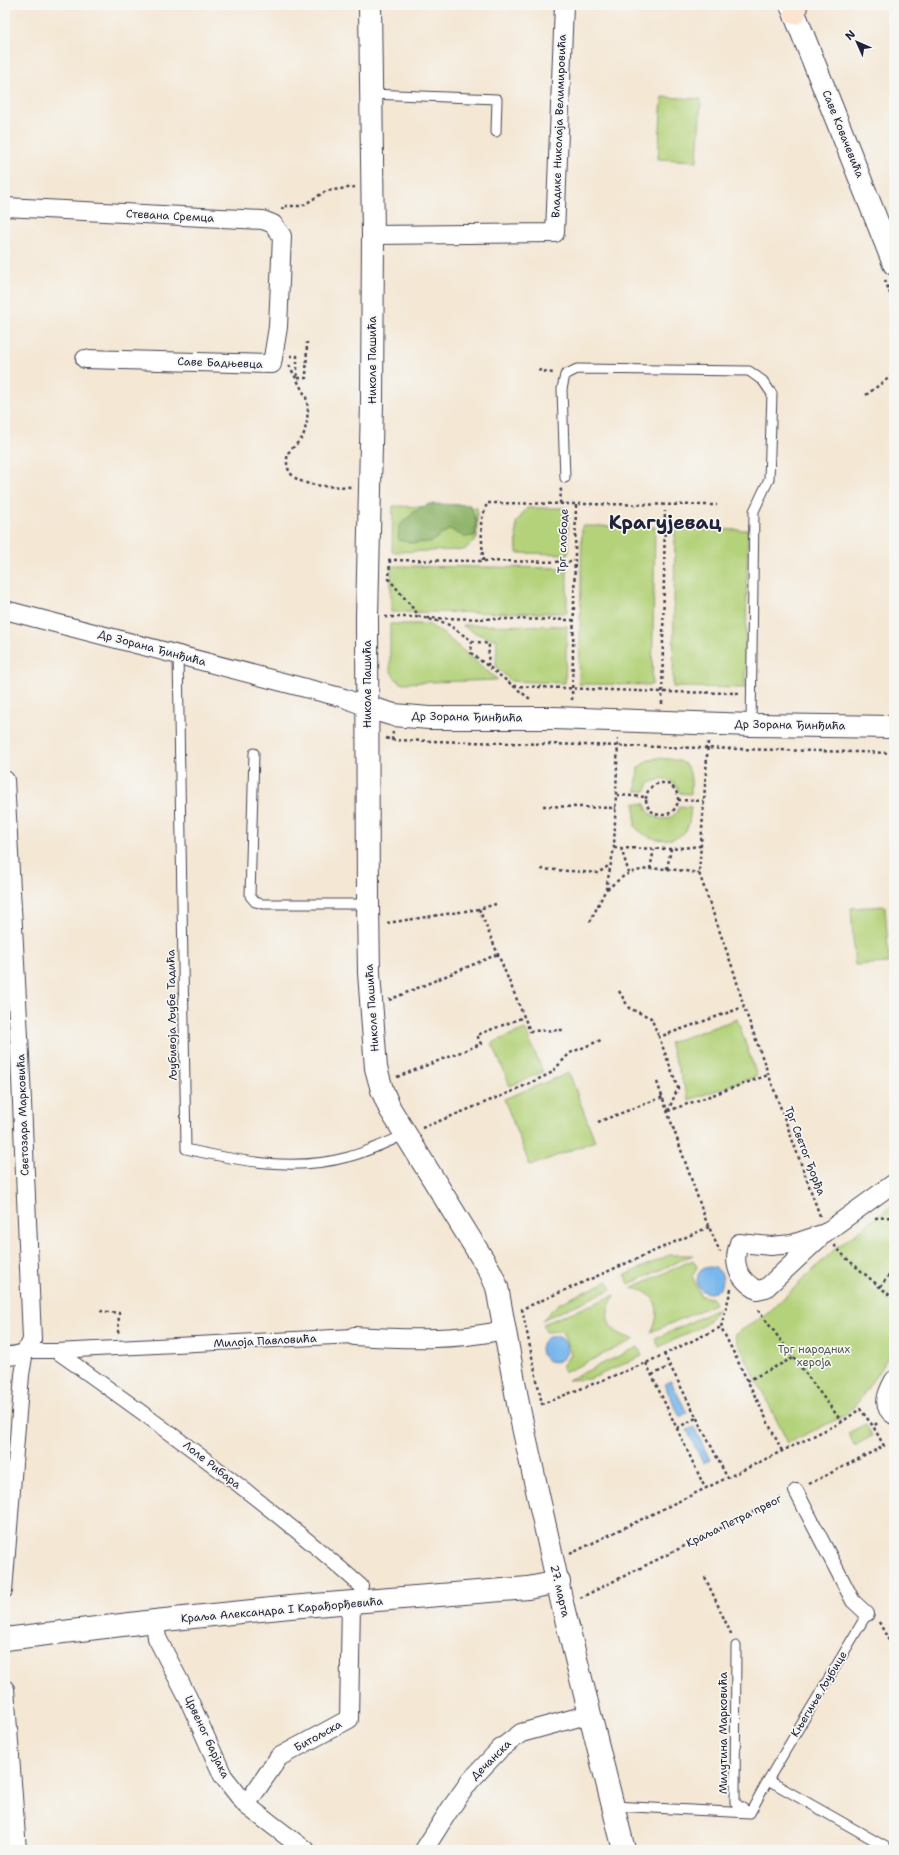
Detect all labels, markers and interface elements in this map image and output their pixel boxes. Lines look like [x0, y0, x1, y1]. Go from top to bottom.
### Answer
north arrow [837, 22, 877, 62]
text: N [842, 27, 859, 44]
street label: Владике Николаја Велимировића [548, 34, 570, 218]
street label: Саве Ковачевића [819, 88, 868, 180]
street label: Стевана Сремца [126, 206, 215, 226]
street label: Николе Пашића [365, 316, 380, 404]
street label: Саве Бадњевца [177, 354, 263, 372]
street label: Трг слободе [554, 508, 572, 574]
district label: Крагујевац [609, 510, 721, 535]
street label: Др Зорана Ђинђића [96, 626, 208, 670]
street label: Николе Пашића [360, 640, 375, 728]
street label: Др Зорана Ђинђића [411, 709, 523, 725]
street label: Др Зорана Ђинђића [734, 717, 846, 733]
street label: Љубивоја Љубе Тадића [163, 949, 181, 1081]
street label: Николе Пашића [361, 964, 383, 1052]
street label: Светозара Марковића [13, 1054, 33, 1176]
street label: Трг Светог Ђорђа [781, 1104, 829, 1198]
street label: Милоја Павловића [213, 1331, 317, 1351]
park label: Трг народних хероја [778, 1342, 851, 1370]
street label: Лоле Рибара [180, 1438, 244, 1492]
street label: Краља Петра првог [684, 1491, 784, 1551]
street label: 27. марта [547, 1563, 573, 1619]
street label: Краља Александра I Карађорђевића [180, 1594, 384, 1626]
street label: Књегиње Љубице [787, 1648, 851, 1740]
street label: Милутина Марковића [716, 1672, 731, 1794]
street label: Црвеног барјака [181, 1693, 233, 1781]
street label: Битољска [291, 1717, 345, 1755]
street label: Дечанска [468, 1736, 515, 1783]

